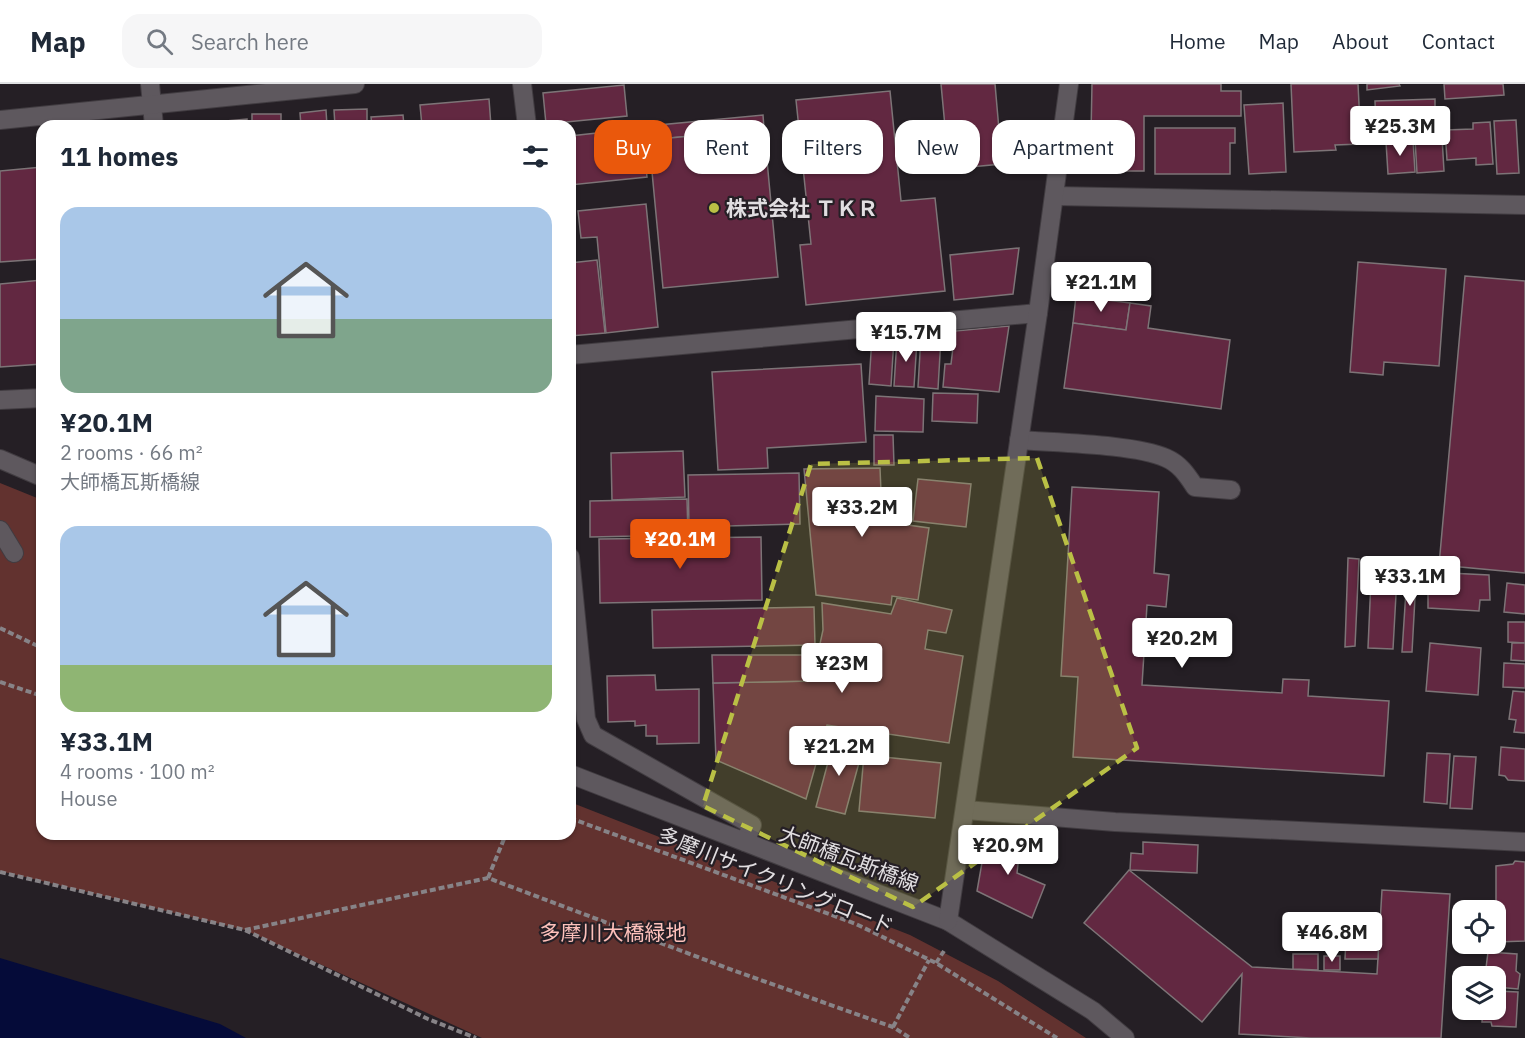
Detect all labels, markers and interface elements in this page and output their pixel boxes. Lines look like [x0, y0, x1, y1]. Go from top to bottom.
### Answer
search box [122, 14, 542, 68]
text: Map [30, 23, 86, 60]
icon: search [143, 25, 176, 58]
text: Search here [191, 27, 309, 56]
text: Home [1169, 27, 1226, 55]
text: Map [1259, 27, 1299, 55]
text: About [1332, 27, 1389, 55]
text: Contact [1422, 27, 1495, 55]
pin: ¥25.3M [1351, 106, 1449, 157]
text: ¥25.3M [1364, 112, 1436, 139]
chip: Buy [594, 120, 672, 174]
chip: Rent [684, 120, 770, 174]
chip: Filters [782, 120, 883, 174]
chip: New [895, 120, 980, 174]
chip: Apartment [992, 120, 1135, 174]
text: 11 homes [60, 139, 178, 173]
icon: filters [519, 140, 552, 173]
place label: 株式会社 ＴＫＲ [726, 194, 878, 222]
marker: 株式会社 ＴＫＲ [707, 201, 721, 215]
icon: home [252, 246, 360, 354]
pin: ¥21.1M [1052, 262, 1150, 313]
text: ¥21.1M [1065, 268, 1137, 295]
pin: ¥15.7M [857, 312, 955, 363]
text: ¥15.7M [870, 318, 942, 345]
text: ¥20.1M [60, 405, 153, 439]
text: 2 rooms · 66 m² [60, 439, 203, 466]
text: 大師橋瓦斯橋線 [60, 468, 200, 495]
pin: ¥33.2M [813, 487, 911, 538]
text: ¥33.2M [826, 493, 898, 520]
pin: ¥20.1M [631, 519, 729, 570]
text: ¥20.1M [644, 525, 716, 552]
pin: ¥33.1M [1361, 556, 1459, 607]
text: ¥33.1M [1374, 562, 1446, 589]
icon: home [252, 565, 360, 673]
pin: ¥20.2M [1133, 618, 1231, 669]
text: ¥20.2M [1146, 624, 1218, 651]
pin: ¥23M [806, 643, 878, 694]
text: ¥23M [815, 649, 869, 676]
text: ¥33.1M [60, 724, 153, 758]
pin: ¥21.2M [790, 726, 888, 777]
text: ¥21.2M [803, 732, 875, 759]
text: 4 rooms · 100 m² [60, 758, 215, 785]
text: House [60, 785, 117, 812]
street label: 大師橋瓦斯橋線 [775, 819, 923, 897]
street label: 多摩川サイクリングロード [654, 820, 898, 940]
pin: ¥20.9M [959, 825, 1057, 876]
text: ¥20.9M [972, 831, 1044, 858]
map controls [1452, 900, 1506, 1020]
button: locate [1452, 900, 1506, 954]
pin: ¥46.8M [1283, 912, 1381, 963]
park label: 多摩川大橋緑地 [540, 918, 687, 946]
text: ¥46.8M [1296, 918, 1368, 945]
button: layers [1452, 966, 1506, 1020]

